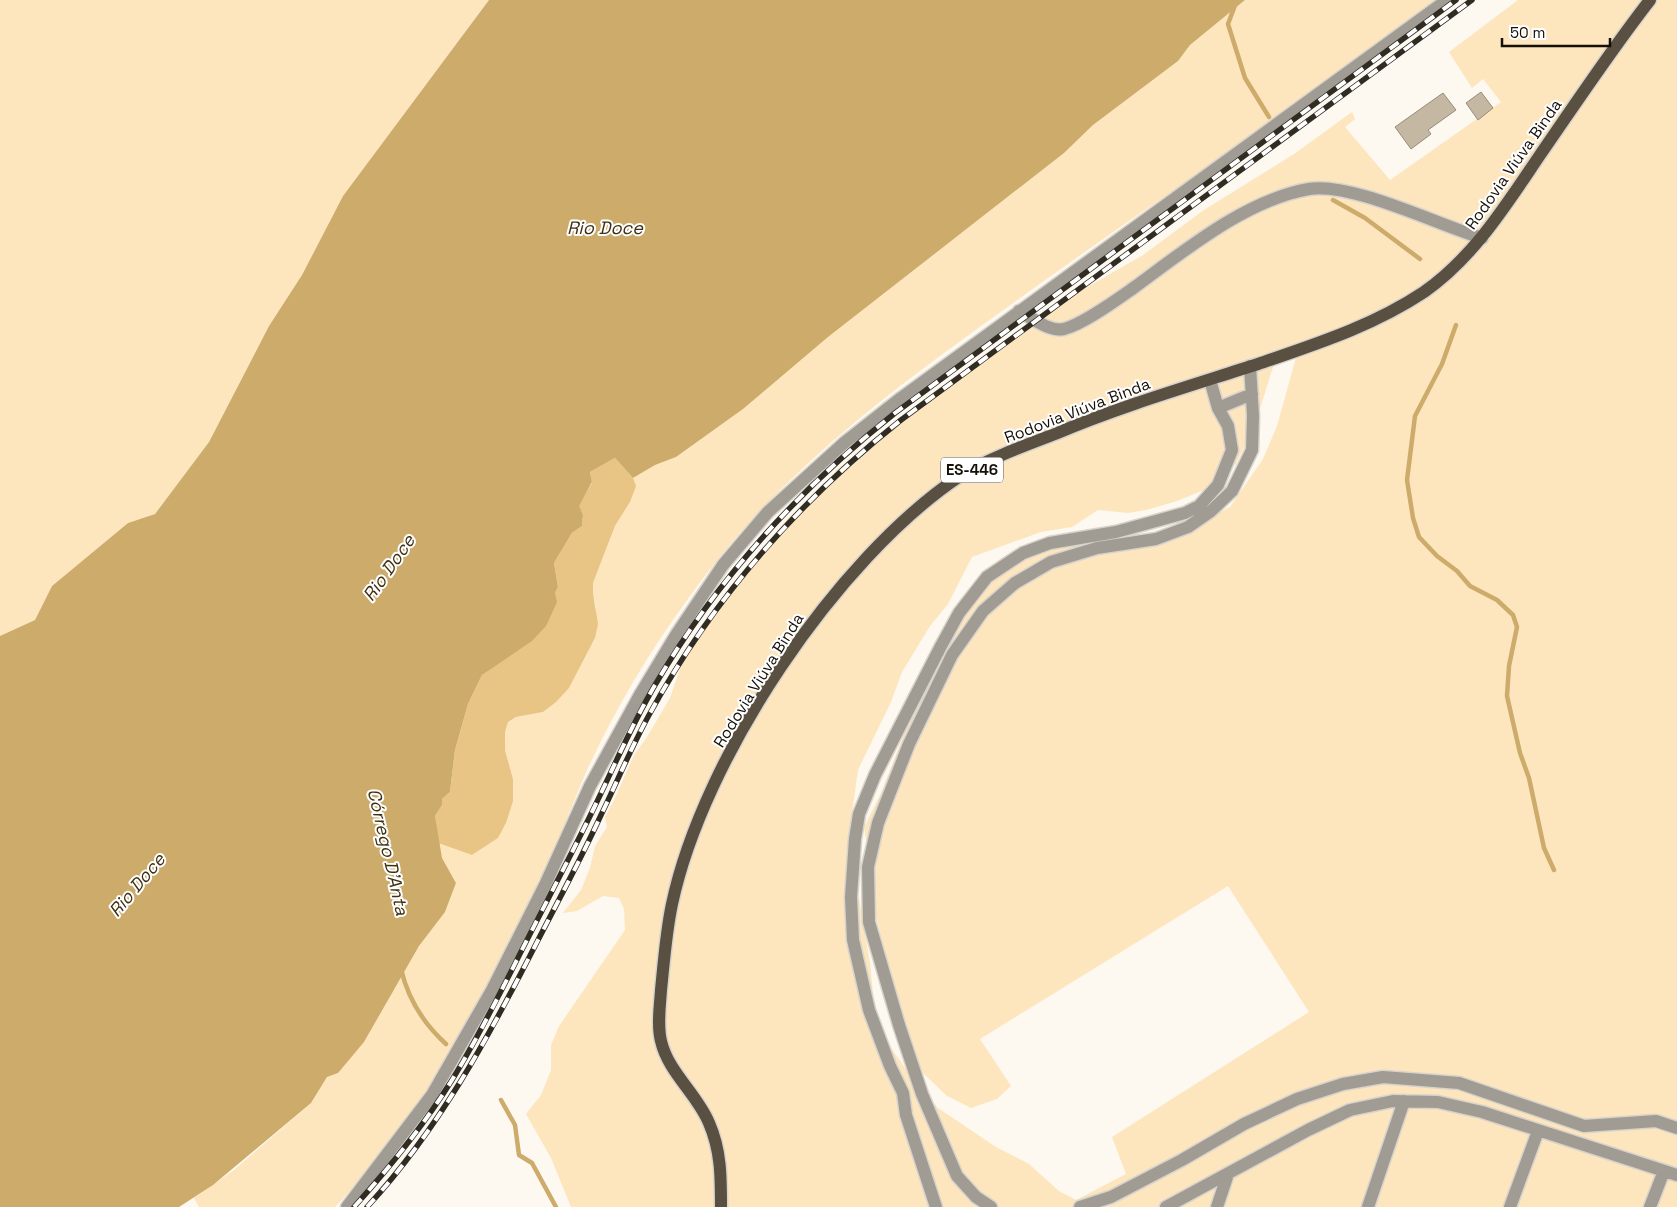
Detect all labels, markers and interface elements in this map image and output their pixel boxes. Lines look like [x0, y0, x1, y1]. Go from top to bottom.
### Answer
scale bar [1502, 15, 1610, 47]
text: 50 m [1510, 23, 1545, 42]
street label: Rodovia Viúva Binda [1460, 95, 1566, 234]
water label: Rio Doce [567, 216, 644, 239]
street label: Rodovia Viúva Binda [1001, 373, 1153, 448]
road number: ES-446 [941, 458, 1003, 482]
water label: Rio Doce [357, 529, 421, 605]
street label: Rodovia Viúva Binda [709, 609, 808, 751]
water label: Córrego D'Anta [363, 786, 414, 918]
water label: Rio Doce [103, 847, 171, 921]

